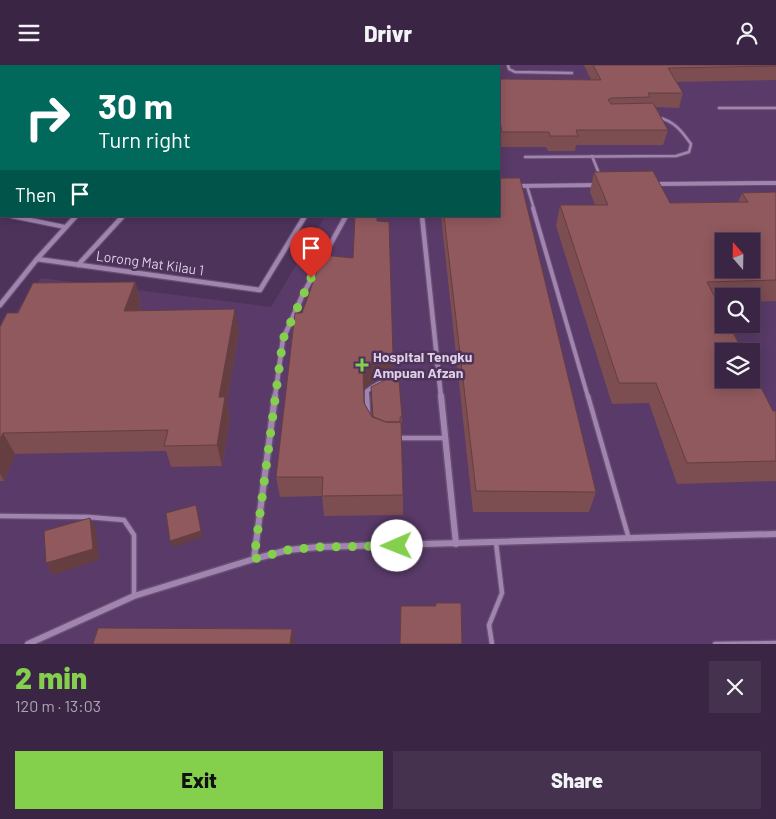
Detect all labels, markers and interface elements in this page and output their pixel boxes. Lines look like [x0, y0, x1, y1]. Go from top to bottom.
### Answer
icon: menu [15, 19, 43, 47]
icon: person [733, 19, 761, 47]
text: Drivr [364, 20, 412, 46]
text: 30 m [98, 84, 173, 126]
icon: right [15, 85, 80, 150]
text: Turn right [98, 126, 191, 152]
icon: arrive [66, 180, 94, 208]
text: Then [15, 183, 56, 206]
pin [290, 227, 332, 278]
north arrow [715, 233, 760, 277]
map controls [715, 233, 760, 388]
icon: arrive [297, 234, 325, 262]
street label: Lorong Mat Kilau 1 [95, 247, 205, 278]
button: search [715, 288, 760, 333]
button: layers [715, 343, 760, 388]
place label: Hospital Tengku Ampuan Afzan [373, 348, 472, 381]
marker: Hospital Tengku Ampuan Afzan [355, 358, 369, 372]
position arrow [370, 519, 422, 571]
text: 2 min [15, 659, 87, 695]
button: close [709, 661, 761, 713]
text: 120 m · 13:03 [15, 696, 101, 715]
button: Exit [15, 751, 383, 809]
button: Share [393, 751, 761, 809]

